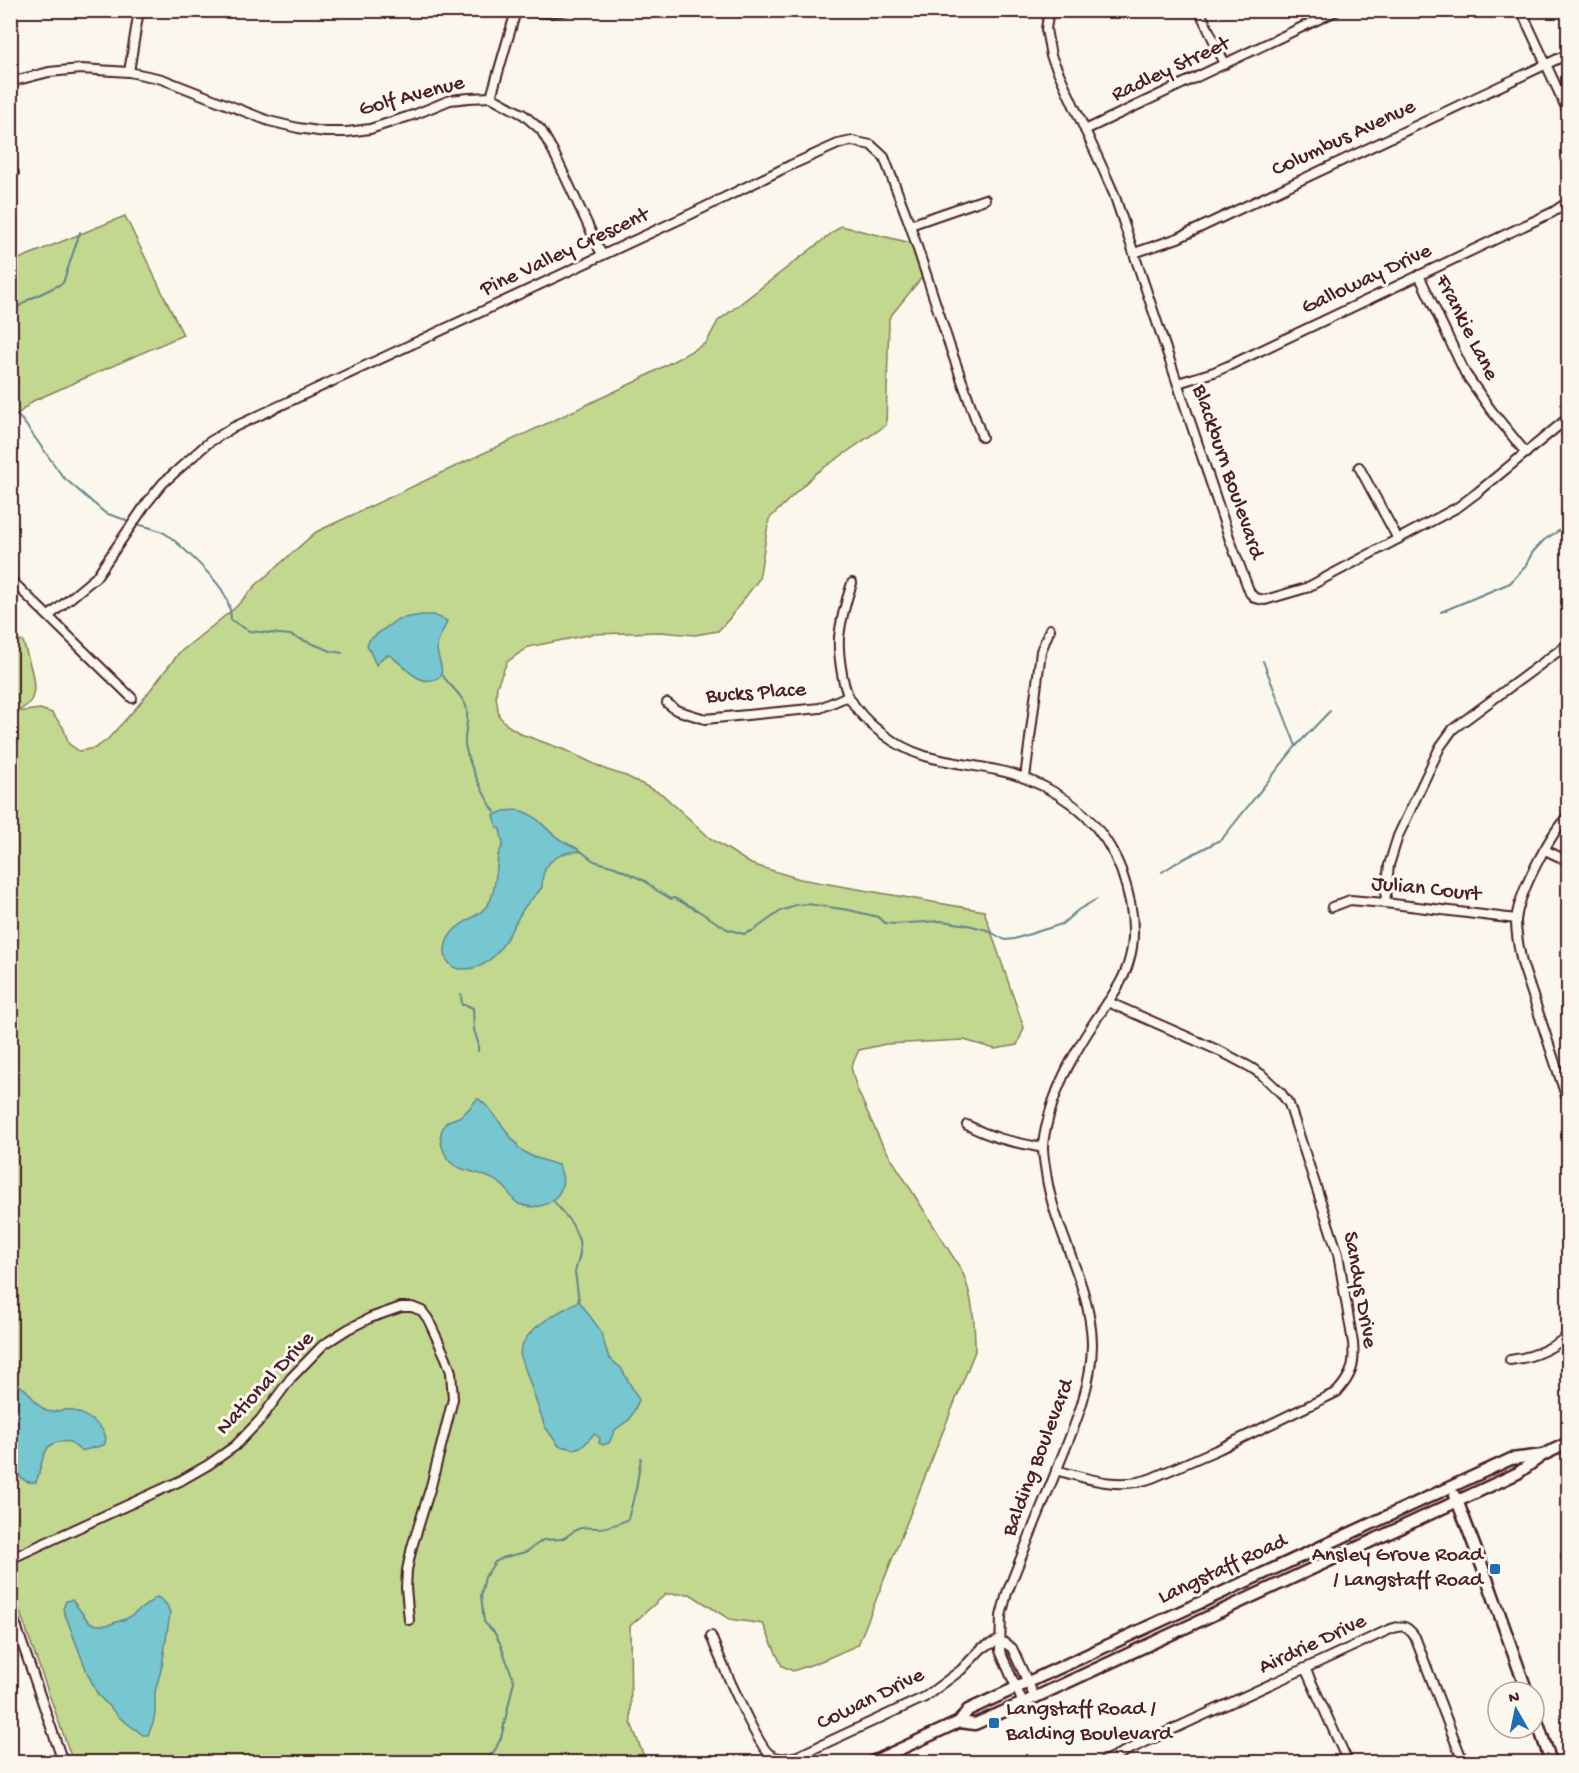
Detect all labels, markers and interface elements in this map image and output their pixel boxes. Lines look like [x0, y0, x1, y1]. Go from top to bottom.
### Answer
street label: Radley Street [1108, 30, 1236, 109]
street label: Golf Avenue [356, 70, 468, 124]
street label: Columbus Avenue [1268, 94, 1421, 184]
street label: Pine Valley Crescent [476, 202, 655, 304]
street label: Galloway Drive [1298, 238, 1437, 321]
street label: Frankie Lane [1428, 270, 1504, 386]
street label: Blackburn Boulevard [1185, 380, 1270, 565]
street label: Bucks Place [704, 677, 808, 711]
street label: Julian Court [1370, 871, 1484, 909]
street label: Sandys Drive [1336, 1230, 1382, 1351]
street label: National Drive [211, 1326, 321, 1441]
street label: Balding Boulevard [997, 1374, 1082, 1541]
street label: Langstaff Road [1154, 1528, 1294, 1611]
place label: Ansley Grove Road / Langstaff Road [1312, 1543, 1485, 1594]
marker: Ansley Grove Road / Langstaff Road [1488, 1562, 1502, 1576]
street label: Airdrie Drive [1255, 1609, 1371, 1681]
street label: Cowan Drive [813, 1663, 930, 1737]
north arrow [1486, 1680, 1546, 1740]
text: N [1508, 1688, 1521, 1709]
place label: Langstaff Road / Balding Boulevard [1005, 1697, 1174, 1748]
marker: Langstaff Road / Balding Boulevard [987, 1716, 1001, 1730]

